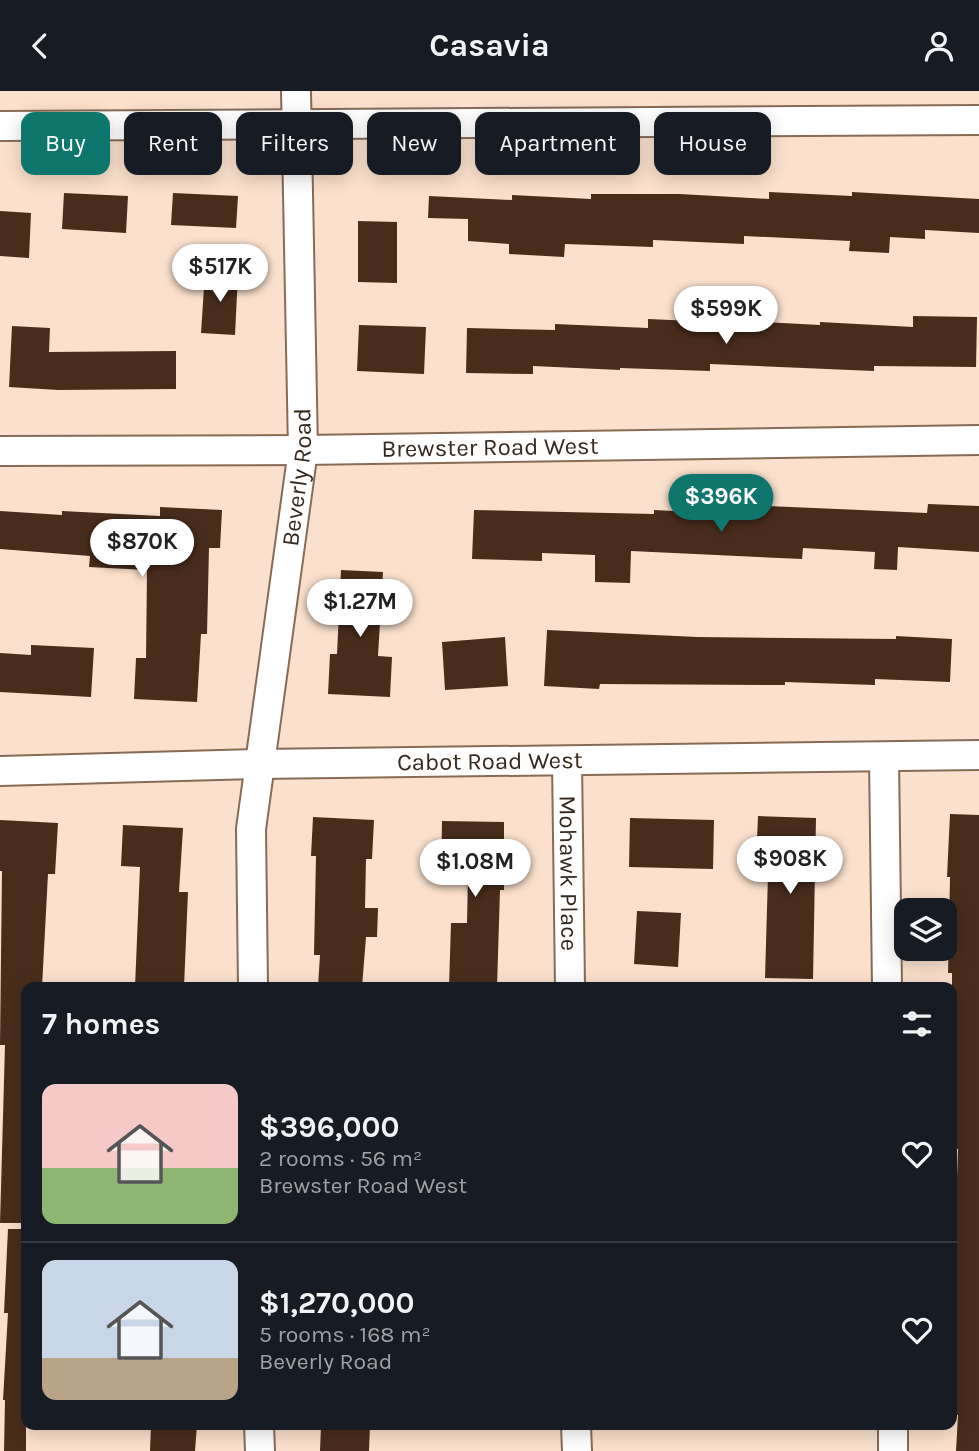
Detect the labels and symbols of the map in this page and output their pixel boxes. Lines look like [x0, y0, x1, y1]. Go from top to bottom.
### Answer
pin: $517K [171, 245, 269, 304]
pin: $599K [677, 287, 775, 346]
street label: Beverly Road [276, 408, 317, 548]
street label: Brewster Road West [381, 432, 599, 463]
pin: $396K [672, 475, 770, 534]
pin: $870K [93, 519, 191, 579]
pin: $1.27M [303, 580, 417, 639]
street label: Cabot Road West [397, 746, 583, 776]
street label: Mohawk Place [553, 795, 584, 951]
pin: $908K [741, 837, 839, 896]
pin: $1.08M [418, 839, 532, 899]

